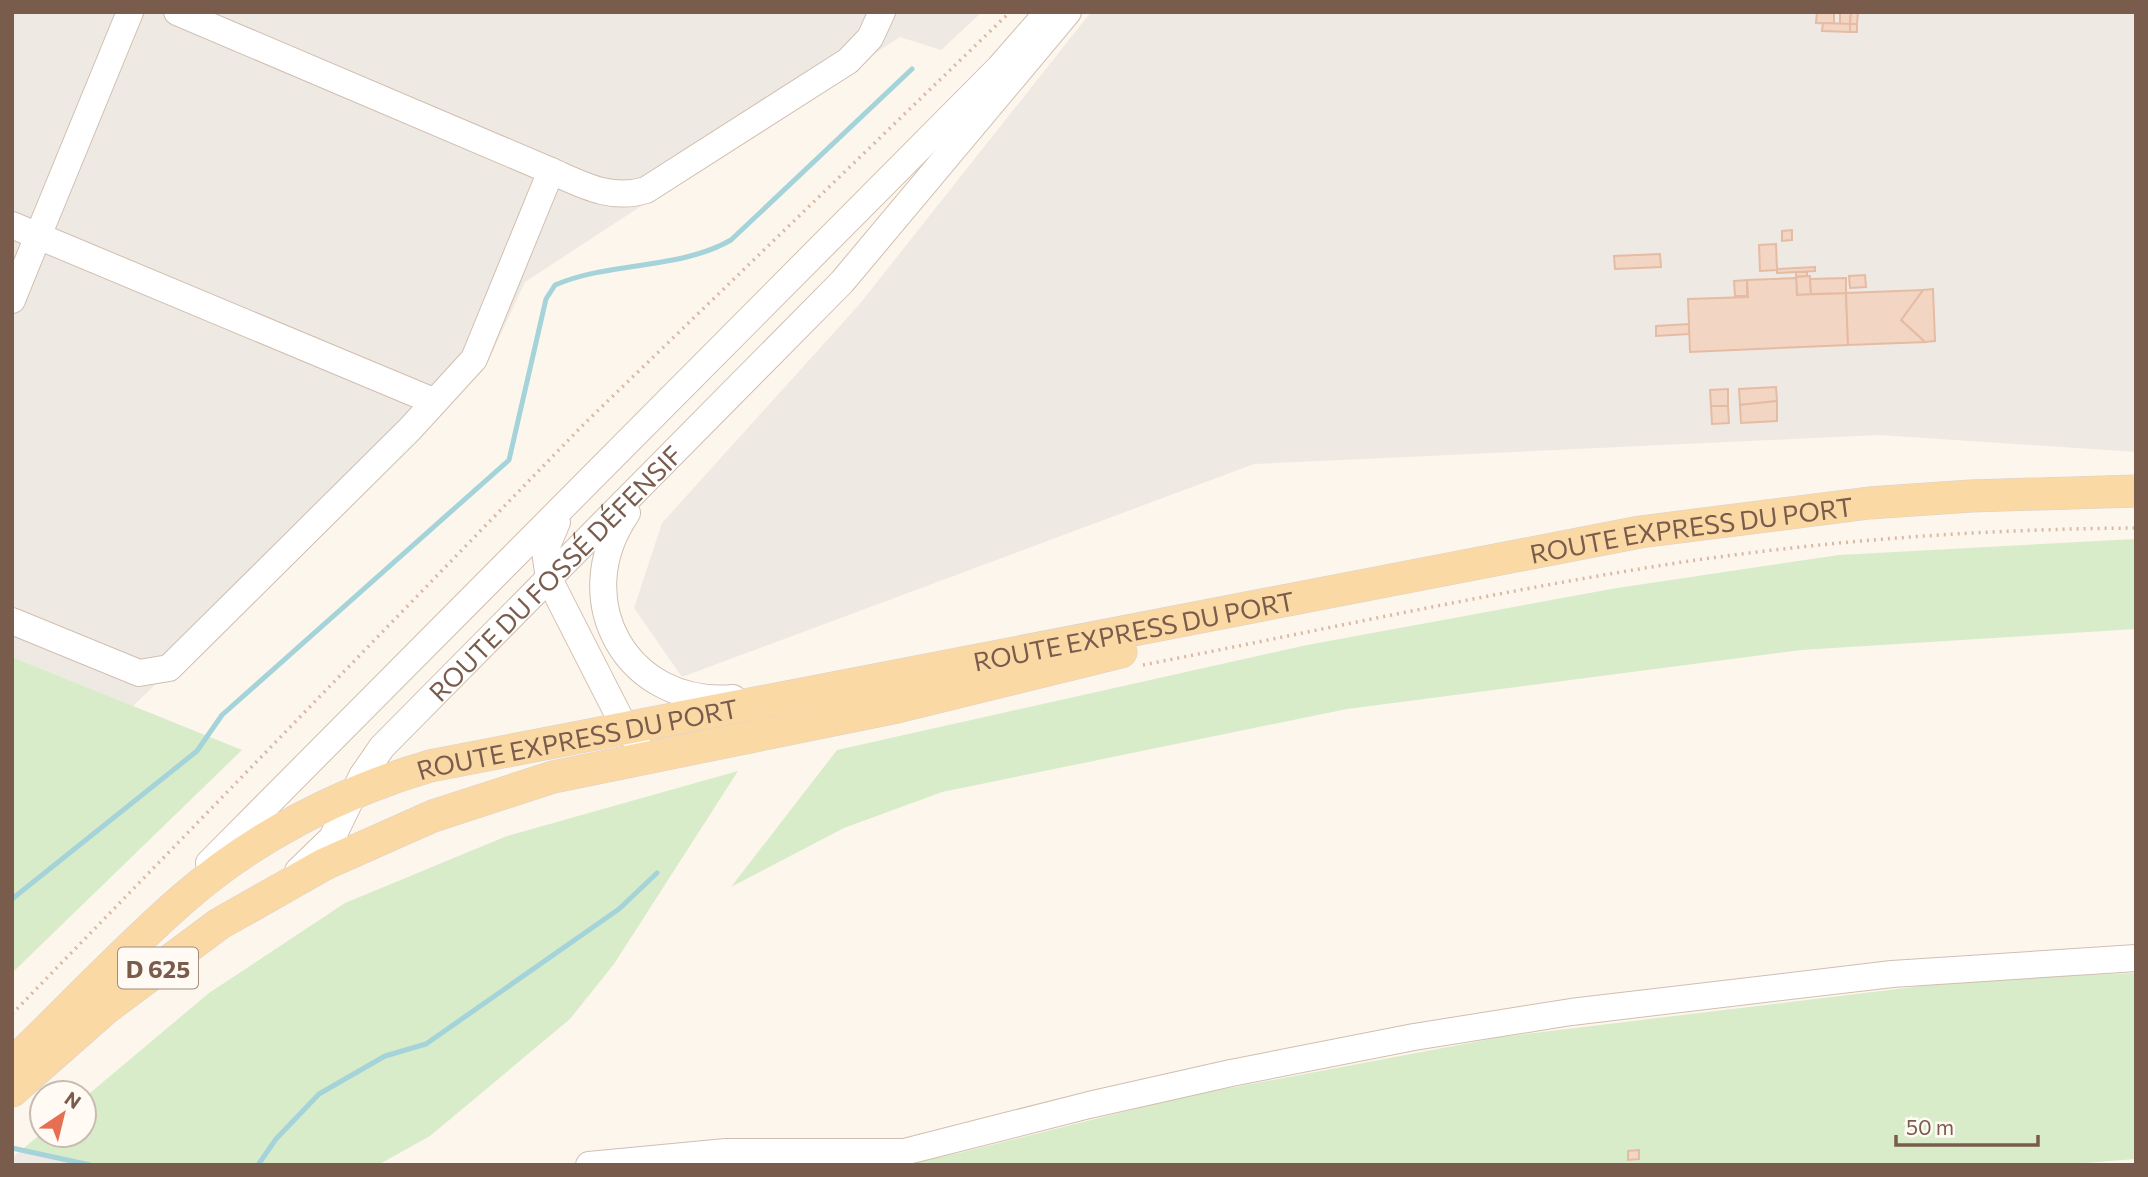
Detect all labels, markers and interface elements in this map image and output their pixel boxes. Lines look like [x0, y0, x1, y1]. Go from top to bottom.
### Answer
street label: ROUTE DU FOSSÉ DÉFENSIF [422, 438, 688, 707]
street label: ROUTE EXPRESS DU PORT [1527, 490, 1855, 568]
street label: ROUTE EXPRESS DU PORT [970, 584, 1297, 676]
street label: ROUTE EXPRESS DU PORT [413, 691, 740, 785]
road number: D 625 [118, 948, 198, 988]
north arrow [28, 1079, 98, 1149]
text: N [61, 1086, 85, 1113]
scale bar [1896, 1104, 2038, 1148]
text: 50 m [1906, 1114, 1954, 1139]

